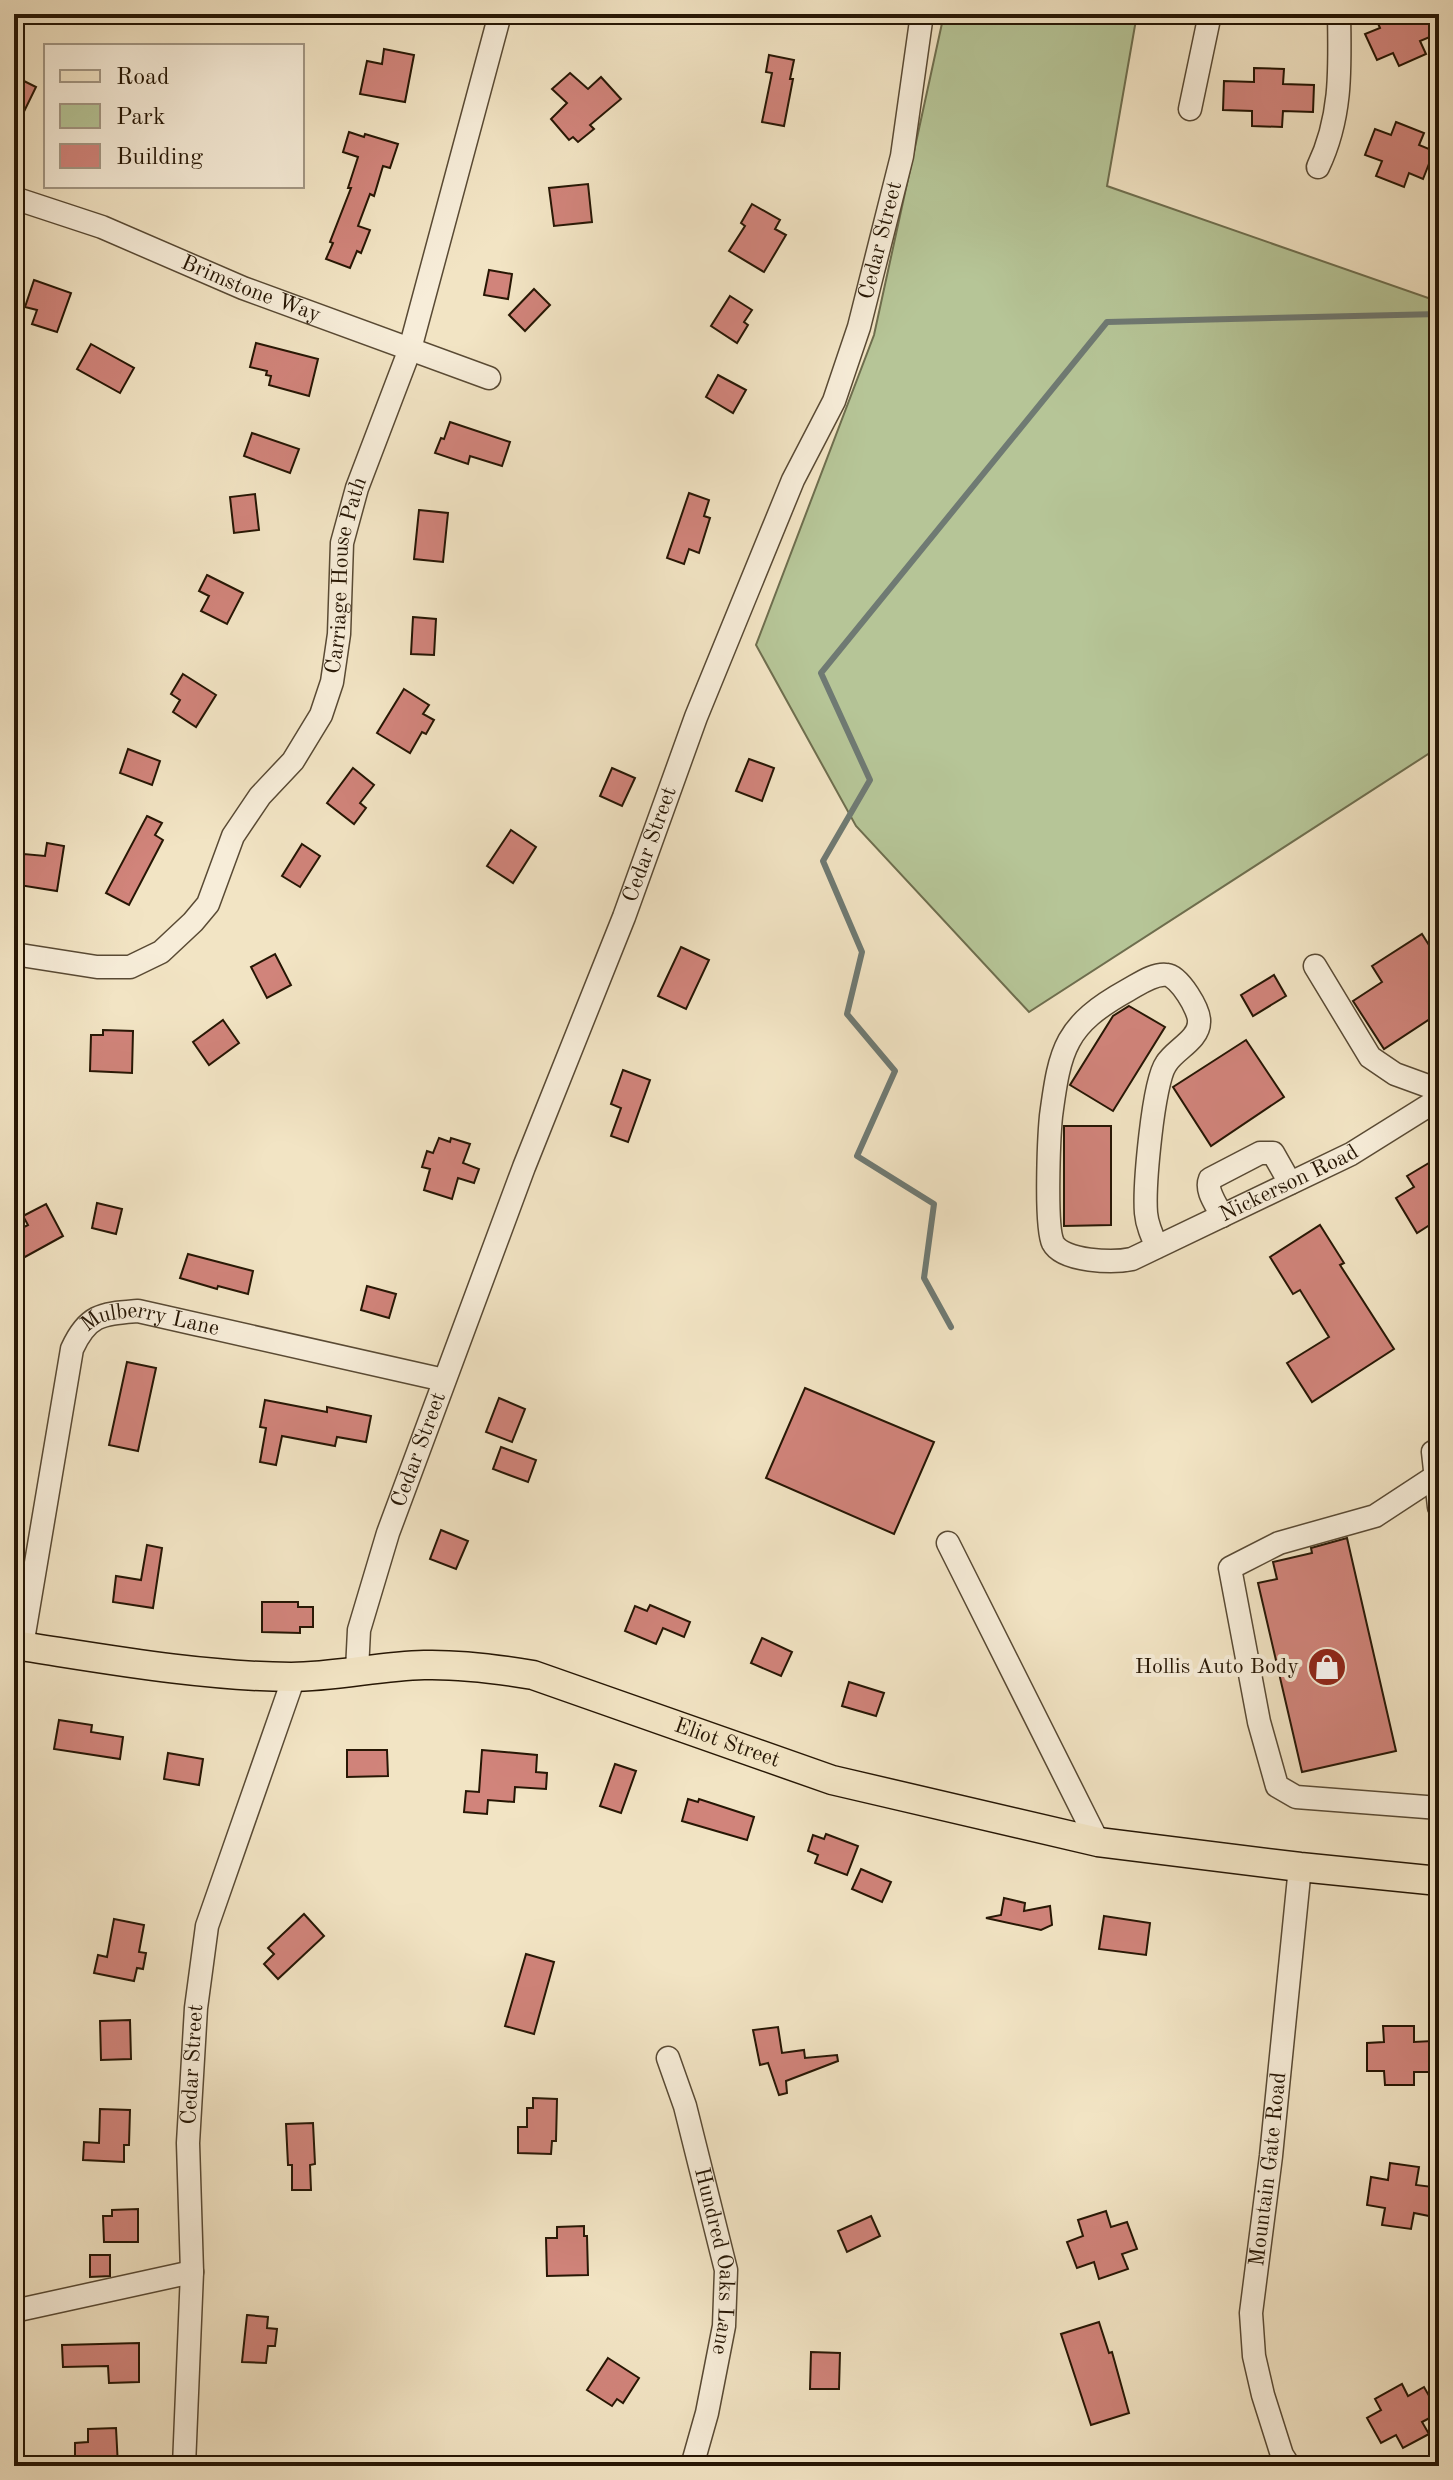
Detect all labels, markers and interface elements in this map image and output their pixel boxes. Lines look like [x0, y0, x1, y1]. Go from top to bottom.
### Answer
legend [44, 44, 304, 188]
text: Road [116, 66, 169, 90]
text: Park [116, 106, 165, 130]
text: Building [116, 146, 203, 170]
street label: Cedar Street [855, 179, 906, 302]
street label: Brimstone Way [178, 252, 324, 327]
street label: Carriage House Path [322, 474, 371, 675]
street label: Cedar Street [619, 784, 681, 905]
street label: Nickerson Road [1216, 1141, 1363, 1226]
street label: Mulberry Lane [77, 1300, 221, 1340]
street label: Cedar Street [388, 1389, 450, 1510]
shop icon: Hollis Auto Body [1306, 1646, 1348, 1688]
place label: Hollis Auto Body [1135, 1656, 1299, 1678]
street label: Eliot Street [671, 1715, 783, 1772]
street label: Cedar Street [178, 2003, 207, 2125]
street label: Mountain Gate Road [1246, 2071, 1290, 2268]
street label: Hundred Oaks Lane [690, 2165, 737, 2357]

